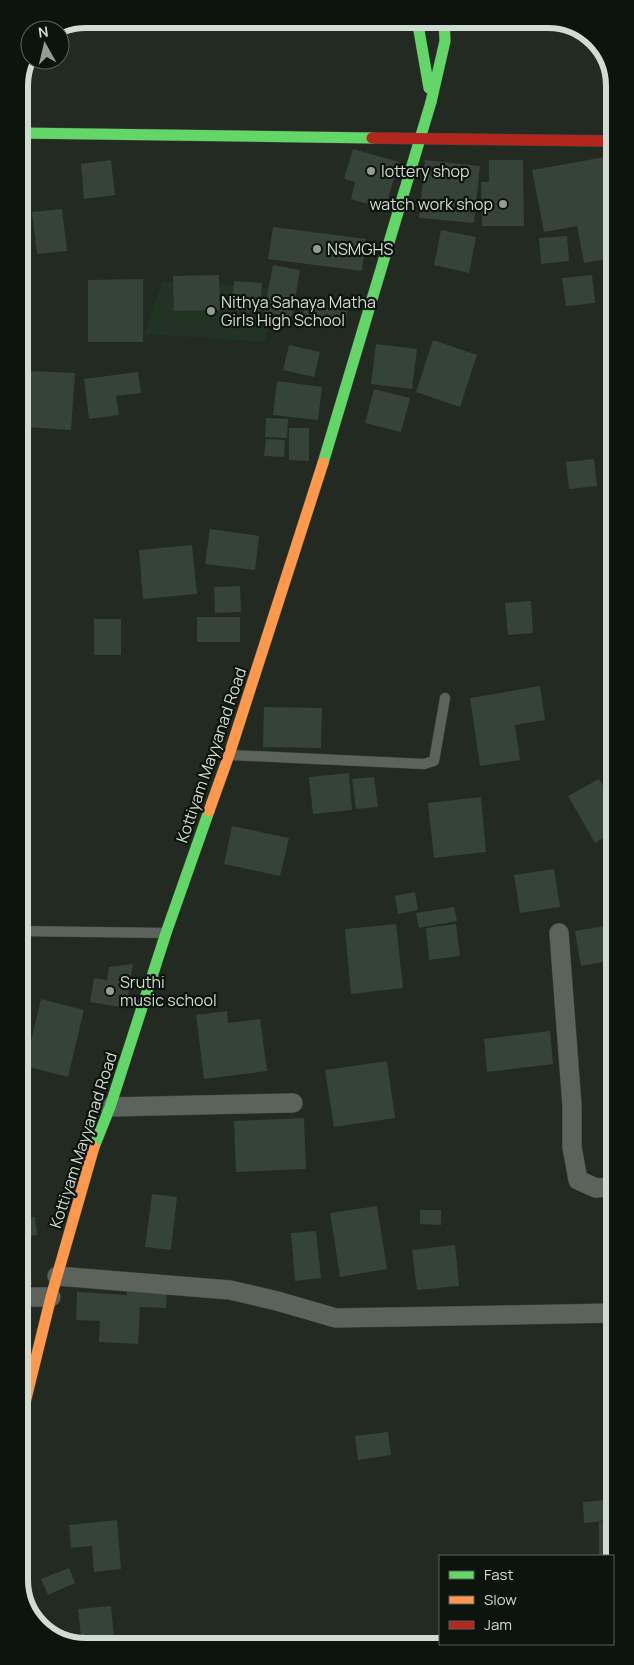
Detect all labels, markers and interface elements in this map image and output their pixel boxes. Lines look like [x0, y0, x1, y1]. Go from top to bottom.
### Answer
north arrow [20, 20, 70, 70]
text: N [37, 22, 49, 42]
place label: lottery shop [381, 160, 470, 182]
marker: lottery shop [365, 165, 377, 177]
place label: watch work shop [369, 193, 493, 215]
marker: watch work shop [497, 198, 509, 210]
place label: NSMGHS [327, 238, 393, 260]
marker: NSMGHS [311, 243, 323, 255]
place label: Nithya Sahaya Matha Girls High School [221, 291, 376, 331]
marker: Nithya Sahaya Matha Girls High School [205, 305, 217, 317]
street label: Kottiyam Mayyanad Road [171, 664, 251, 846]
place label: Sruthi music school [120, 971, 217, 1011]
marker: Sruthi music school [104, 985, 116, 997]
street label: Kottiyam Mayyanad Road [44, 1049, 122, 1231]
legend [439, 1555, 614, 1645]
text: Fast [484, 1564, 513, 1585]
text: Slow [484, 1589, 517, 1610]
text: Jam [484, 1614, 512, 1635]

